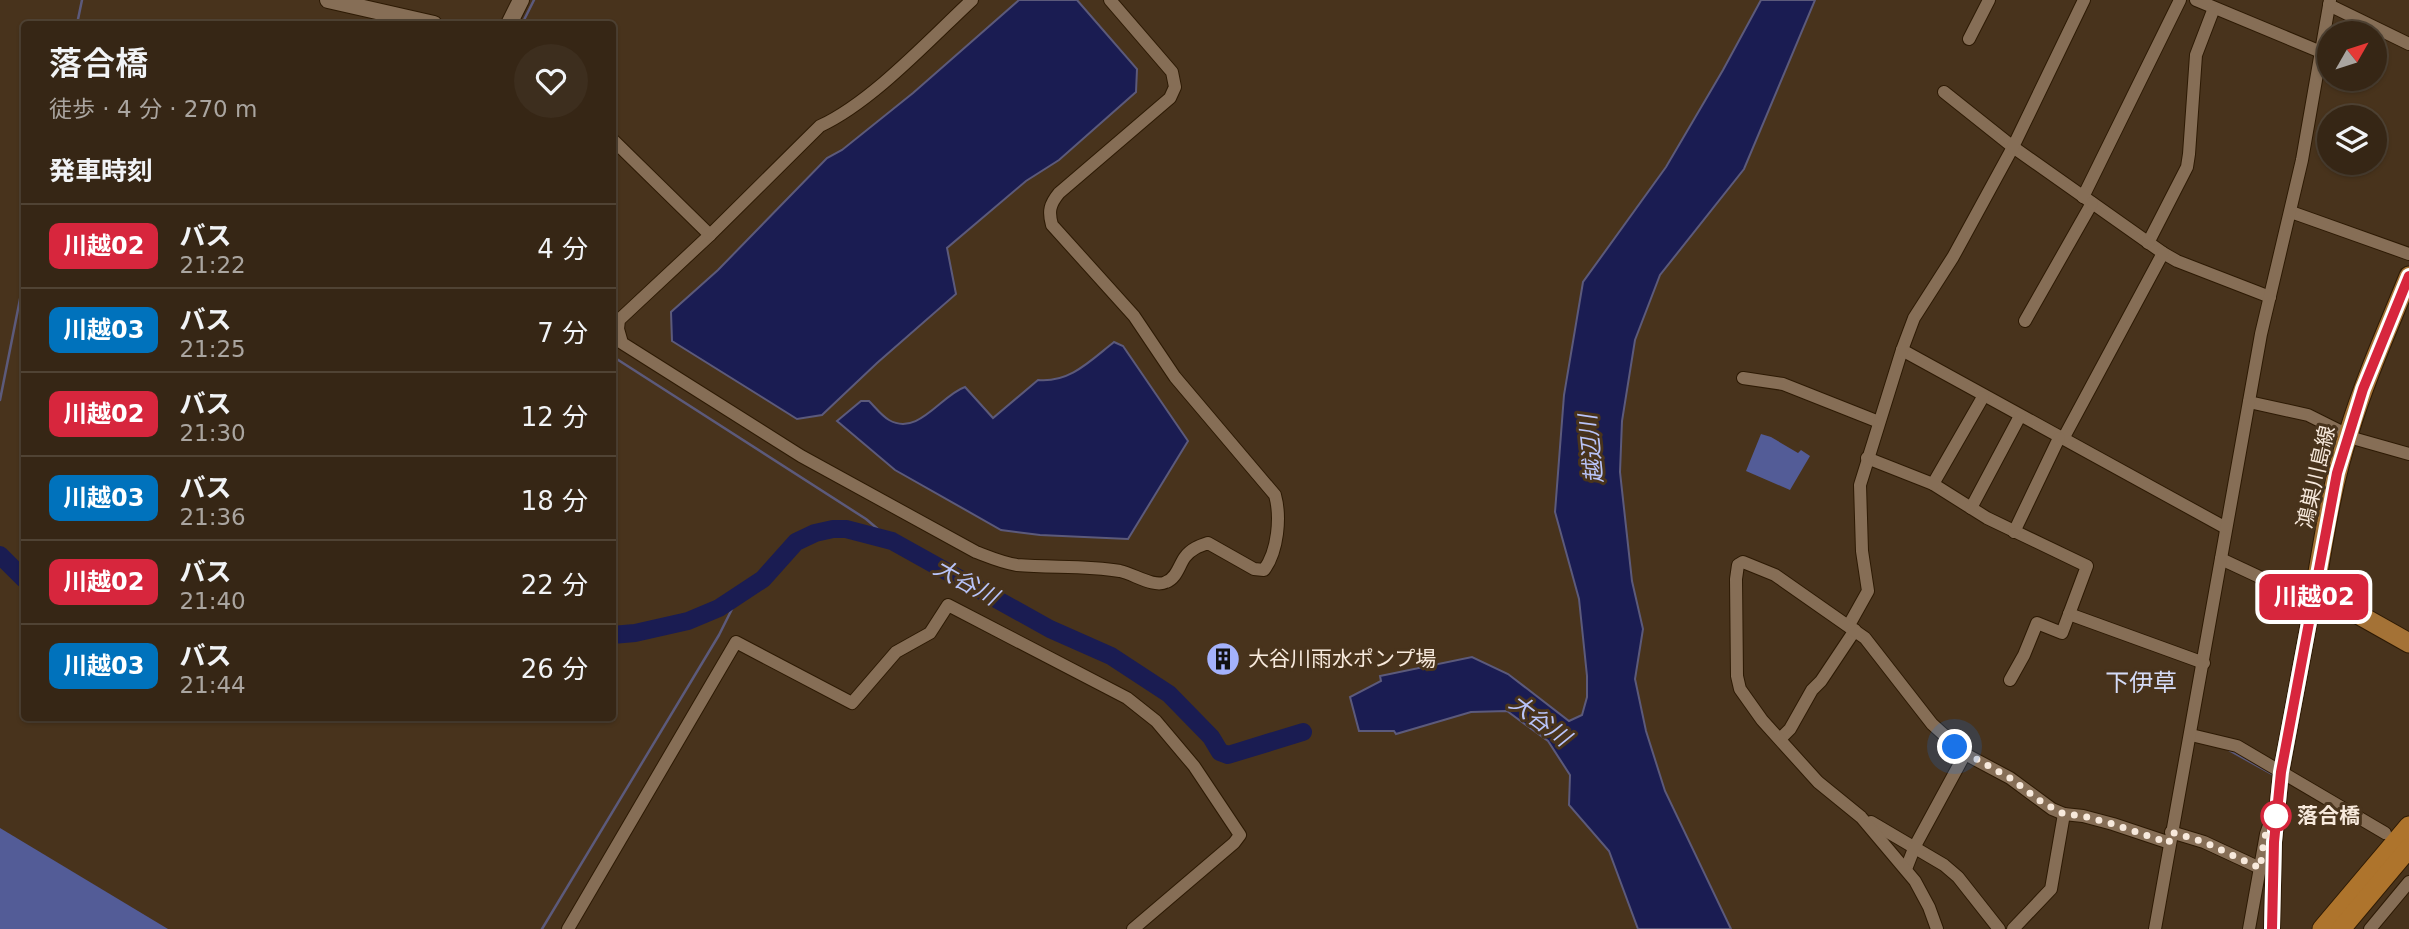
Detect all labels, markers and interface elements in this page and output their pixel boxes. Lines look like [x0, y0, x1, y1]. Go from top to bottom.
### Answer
north arrow [2317, 21, 2387, 91]
map controls [2317, 21, 2387, 175]
text: 落合橋 [49, 44, 148, 83]
button: heart [514, 44, 588, 118]
text: 徒歩 · 4 分 · 270 m [49, 96, 257, 122]
button: layers [2317, 105, 2387, 175]
text: 発車時刻 [49, 156, 153, 186]
text: バス [179, 221, 231, 251]
text: 川越02 [63, 232, 144, 260]
text: 4 分 [537, 234, 588, 264]
text: 21:22 [179, 252, 246, 278]
text: バス [179, 305, 231, 335]
text: 川越03 [63, 316, 144, 344]
text: 7 分 [537, 318, 588, 348]
text: 21:25 [179, 336, 246, 362]
text: バス [179, 389, 231, 419]
text: 川越02 [63, 400, 144, 428]
text: 12 分 [521, 402, 588, 432]
water label: 越辺川 [1574, 410, 1608, 485]
text: 21:30 [179, 420, 246, 446]
street label: 鴻巣川島線 [2292, 423, 2340, 531]
text: バス [179, 473, 231, 503]
text: 川越03 [63, 484, 144, 512]
text: 18 分 [521, 486, 588, 516]
text: 21:36 [179, 504, 246, 530]
water label: 大谷川 [930, 554, 1005, 612]
text: バス [179, 557, 231, 587]
text: 川越02 [63, 568, 144, 596]
text: 22 分 [521, 570, 588, 600]
line badge: 川越02 [2265, 574, 2363, 620]
text: 川越02 [2273, 583, 2355, 611]
text: 21:40 [179, 588, 246, 614]
building icon: 大谷川雨水ポンプ場 [1204, 640, 1242, 678]
text: バス [179, 641, 231, 671]
place label: 大谷川雨水ポンプ場 [1248, 647, 1436, 671]
text: 川越03 [63, 652, 144, 680]
text: 26 分 [521, 654, 588, 684]
district label: 下伊草 [2105, 669, 2177, 697]
text: 21:44 [179, 672, 246, 698]
water label: 大谷川 [1505, 689, 1578, 753]
your location [1937, 729, 1972, 764]
marker: 落合橋 [2261, 801, 2291, 831]
place label: 落合橋 [2297, 804, 2360, 828]

